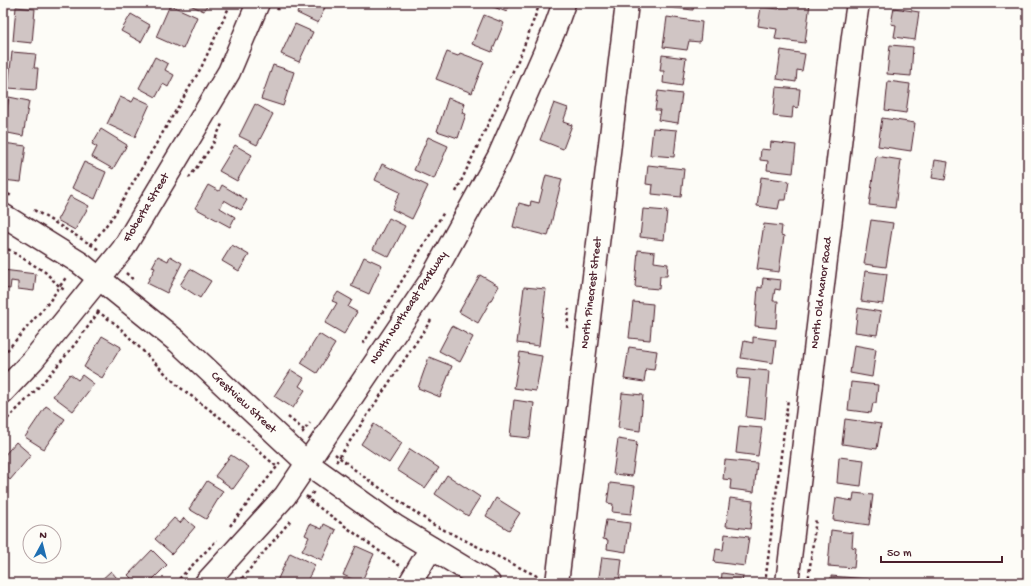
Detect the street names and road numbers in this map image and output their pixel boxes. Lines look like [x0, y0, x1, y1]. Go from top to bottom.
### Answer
street label: Floberta Street [120, 170, 174, 246]
street label: North Pinecrest Street [578, 235, 606, 350]
street label: North Old Manor Road [808, 235, 836, 350]
street label: North Northeast Parkway [367, 249, 451, 367]
street label: Crestview Street [207, 369, 279, 438]

